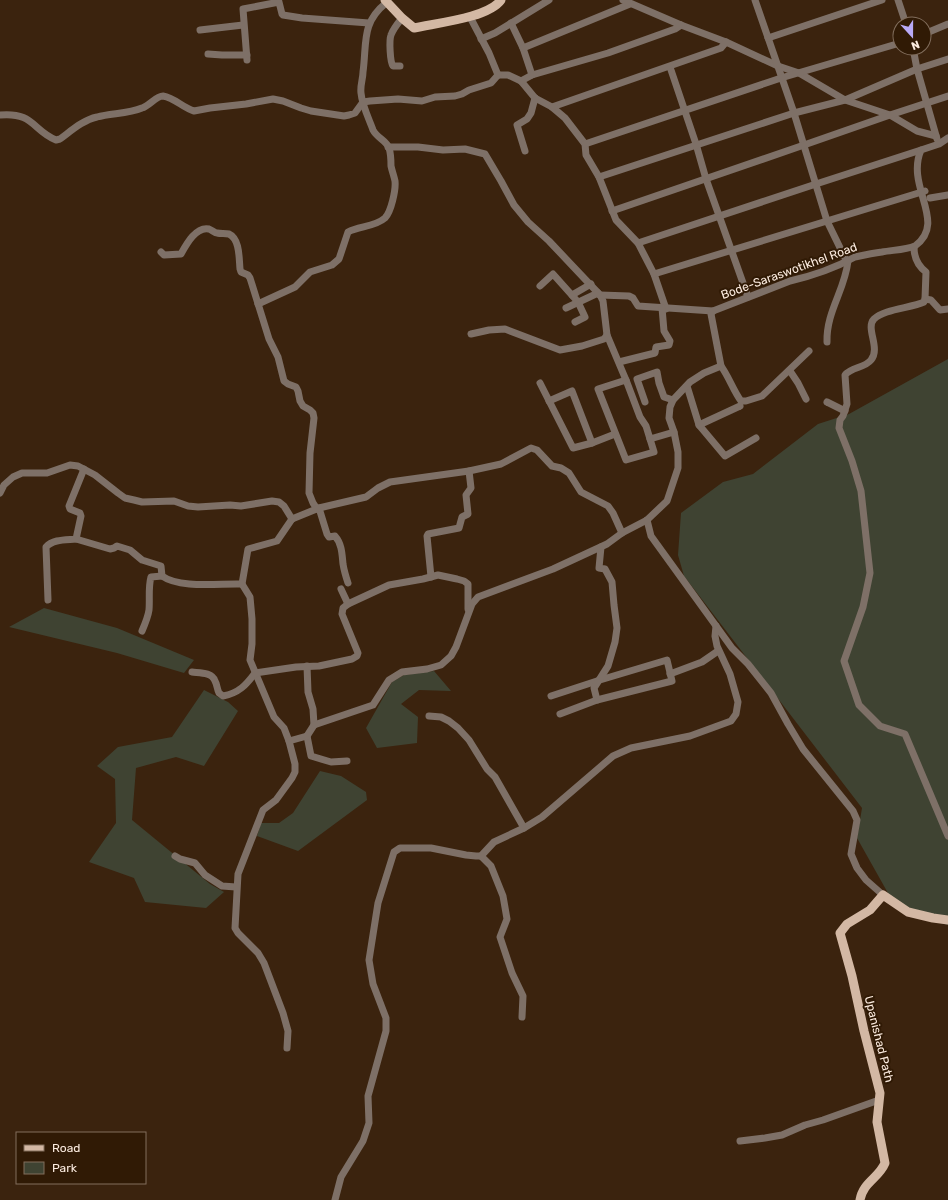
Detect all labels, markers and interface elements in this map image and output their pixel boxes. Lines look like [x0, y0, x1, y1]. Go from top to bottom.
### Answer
north arrow [892, 16, 932, 56]
text: N [909, 37, 921, 52]
street label: Bode-Saraswotikhel Road [719, 240, 859, 302]
street label: Upanishad Path [861, 994, 897, 1084]
legend [16, 1132, 146, 1184]
text: Road [52, 1141, 80, 1155]
text: Park [52, 1161, 78, 1175]

